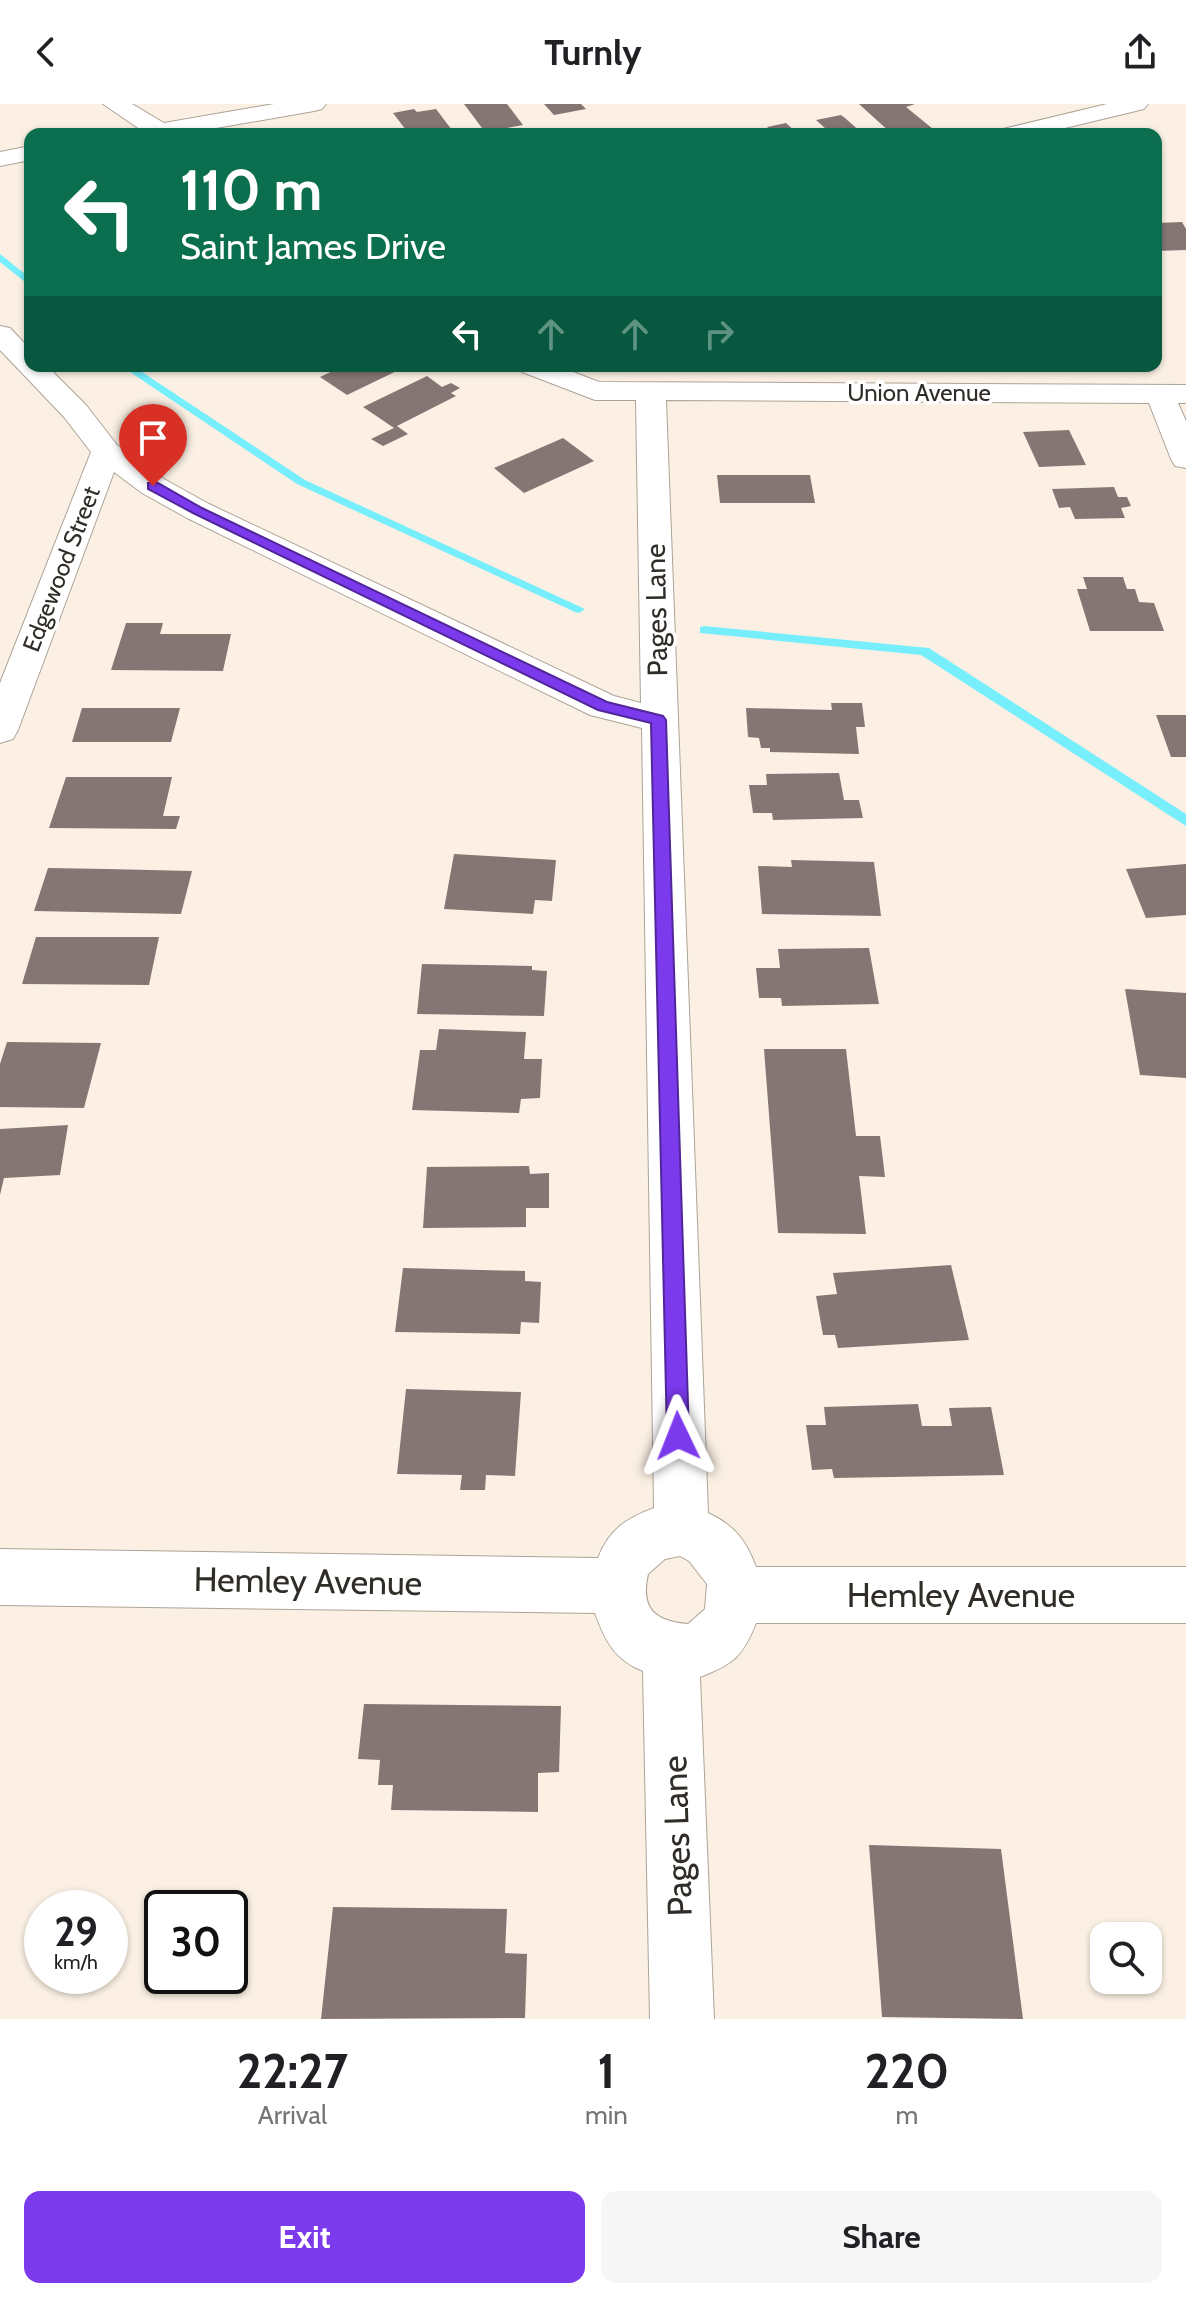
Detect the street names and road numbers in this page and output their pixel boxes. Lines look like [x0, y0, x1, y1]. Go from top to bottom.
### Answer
street label: Union Avenue [847, 378, 991, 407]
street label: Edgewood Street [16, 482, 106, 656]
street label: Pages Lane [638, 543, 674, 677]
street label: Hemley Avenue [193, 1558, 423, 1604]
street label: Hemley Avenue [847, 1574, 1075, 1616]
street label: Pages Lane [653, 1755, 701, 1917]

